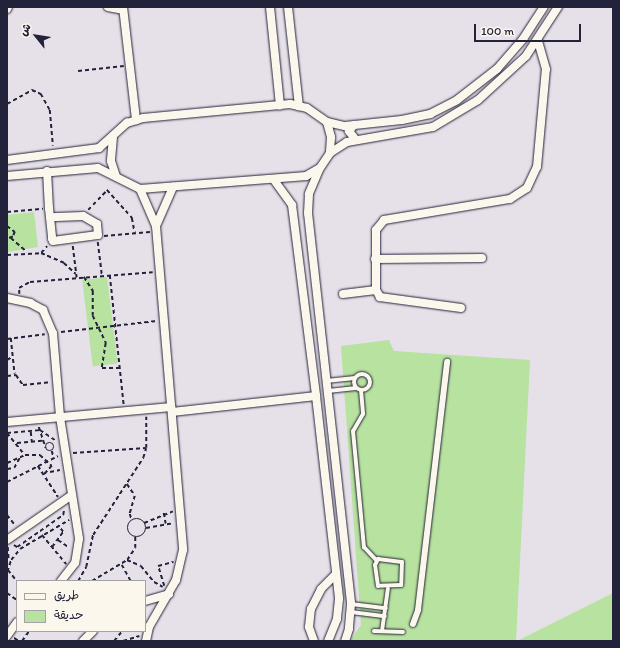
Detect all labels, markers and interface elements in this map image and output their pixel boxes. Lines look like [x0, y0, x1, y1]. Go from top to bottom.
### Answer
north arrow [16, 16, 56, 56]
scale bar [476, 16, 583, 42]
text: ش [17, 21, 34, 38]
text: 100 m [481, 24, 514, 38]
legend [16, 580, 146, 632]
text: طريق [54, 588, 79, 602]
text: حديقة [54, 608, 83, 622]

